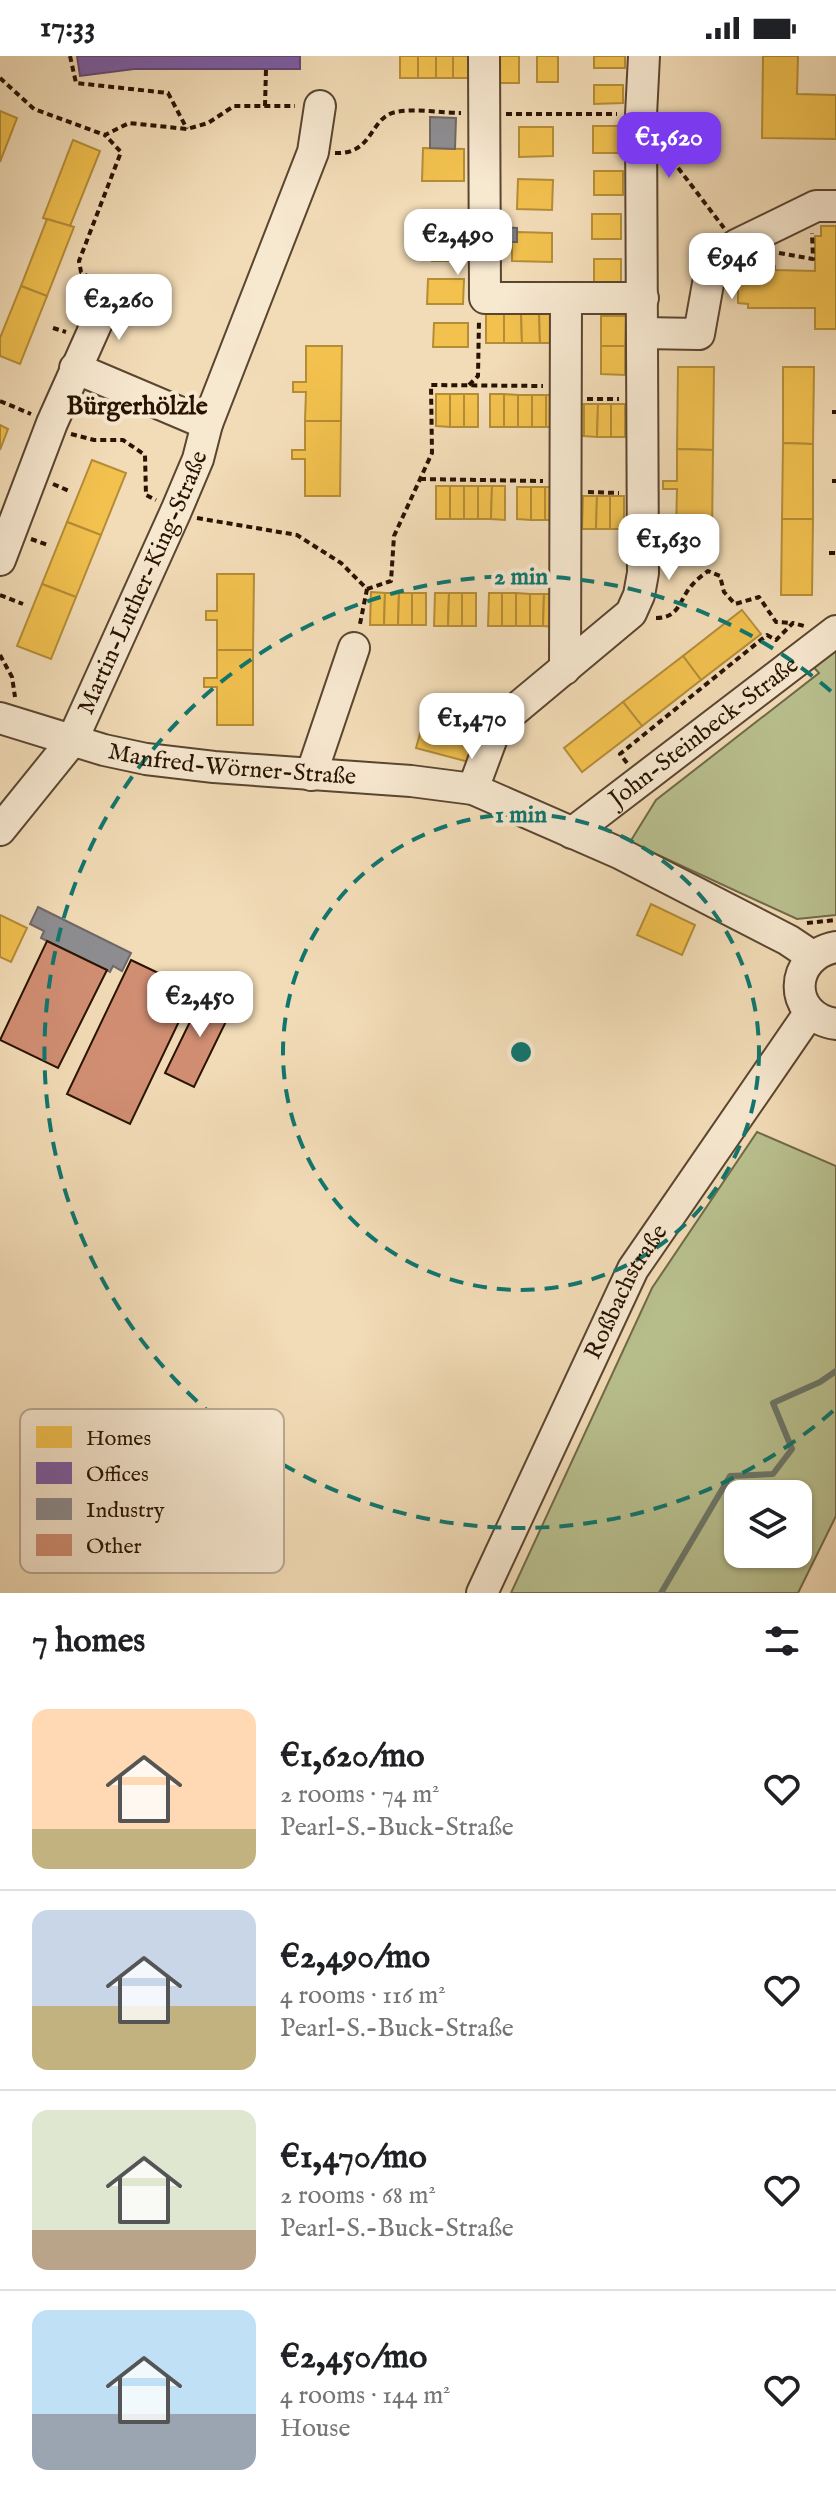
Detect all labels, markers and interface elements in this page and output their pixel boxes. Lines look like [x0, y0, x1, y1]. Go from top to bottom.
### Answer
text: 17:33 [40, 9, 96, 47]
pin: €1,620 [604, 112, 734, 180]
text: €1,620 [635, 121, 703, 154]
pin: €2,490 [393, 209, 523, 277]
text: €2,490 [422, 218, 494, 251]
pin: €946 [685, 233, 779, 301]
text: €946 [707, 242, 757, 275]
pin: €2,260 [54, 274, 184, 342]
text: €2,260 [84, 283, 154, 316]
district label: Bürgerhölzle [66, 390, 208, 423]
street label: Martin-Luther-King-Straße [71, 448, 215, 719]
pin: €1,630 [604, 514, 734, 582]
text: €1,630 [636, 523, 702, 556]
text: 2 min [494, 562, 548, 593]
street label: John-Steinbeck-Straße [600, 650, 805, 816]
pin: €1,470 [407, 693, 537, 761]
text: €1,470 [437, 702, 507, 735]
street label: Manfred-Wörner-Straße [105, 736, 357, 793]
text: 1 min [495, 800, 547, 831]
pin: €2,450 [135, 971, 265, 1039]
text: €2,450 [165, 980, 235, 1013]
centre of rings [507, 1038, 535, 1066]
street label: Roßbachstraße [578, 1218, 675, 1364]
legend [20, 1409, 284, 1573]
text: Homes [86, 1425, 151, 1453]
text: Offices [86, 1461, 149, 1489]
map controls [724, 1480, 812, 1568]
button: layers [724, 1480, 812, 1568]
text: Industry [86, 1497, 165, 1525]
text: Other [86, 1533, 142, 1561]
icon: filters [760, 1619, 804, 1663]
text: 7 homes [32, 1620, 145, 1663]
text: €1,620/mo [280, 1735, 425, 1778]
icon: home [96, 1741, 192, 1837]
icon: heart [760, 1767, 804, 1811]
text: 2 rooms · 74 m² [280, 1778, 440, 1811]
text: Pearl-S.-Buck-Straße [280, 1811, 514, 1844]
text: €2,490/mo [280, 1936, 430, 1979]
icon: home [96, 1942, 192, 2038]
icon: heart [760, 1968, 804, 2012]
text: 4 rooms · 116 m² [280, 1979, 446, 2012]
text: Pearl-S.-Buck-Straße [280, 2012, 514, 2045]
text: €1,470/mo [280, 2136, 427, 2179]
icon: home [96, 2142, 192, 2238]
icon: heart [760, 2168, 804, 2212]
text: 2 rooms · 68 m² [280, 2179, 436, 2212]
text: Pearl-S.-Buck-Straße [280, 2212, 514, 2245]
text: €2,450/mo [280, 2336, 427, 2379]
icon: home [96, 2342, 192, 2438]
icon: heart [760, 2368, 804, 2412]
text: 4 rooms · 144 m² [280, 2379, 451, 2412]
text: House [280, 2412, 350, 2445]

